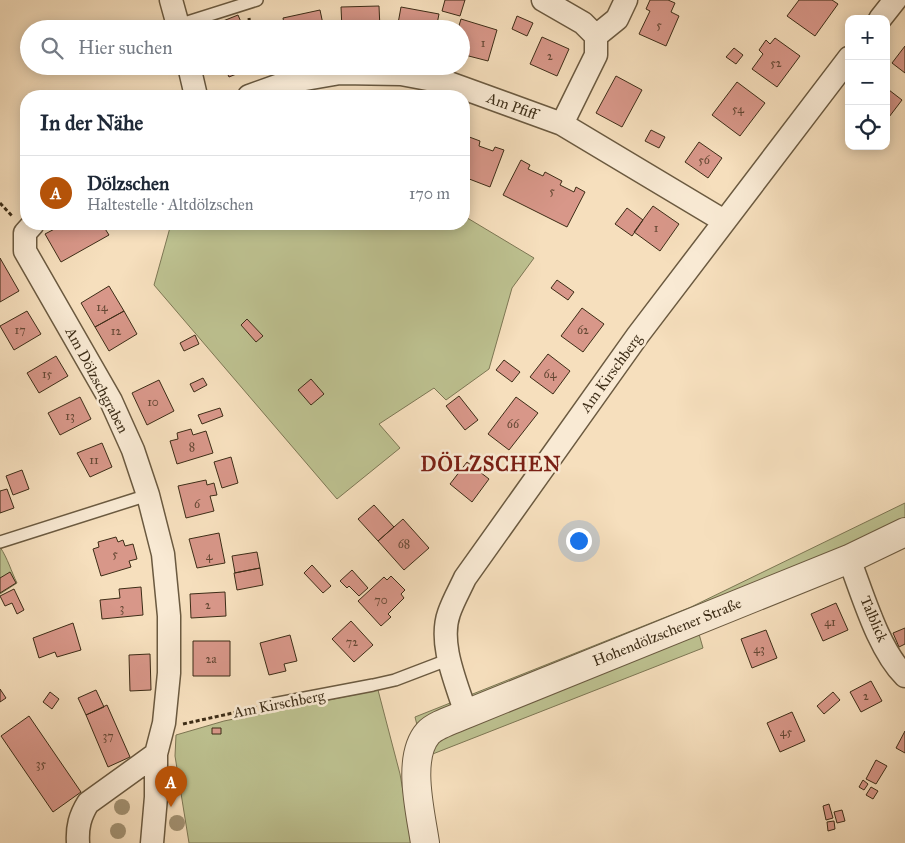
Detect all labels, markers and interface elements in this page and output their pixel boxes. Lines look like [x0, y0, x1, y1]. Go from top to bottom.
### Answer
map controls [845, 15, 890, 150]
button: + [845, 15, 890, 60]
house number: 5 [656, 18, 662, 32]
search box [20, 20, 470, 75]
icon: search [38, 34, 66, 62]
text: Hier suchen [78, 36, 172, 59]
house number: 1 [481, 36, 486, 50]
house number: 2 [547, 49, 553, 63]
house number: 52 [770, 56, 782, 70]
button: − [845, 60, 890, 105]
street label: Am Pfiff [483, 88, 542, 124]
house number: 54 [732, 102, 744, 116]
button: locate [845, 105, 890, 150]
text: In der Nähe [40, 110, 143, 136]
house number: 56 [698, 153, 711, 167]
text: Dölzschen [87, 172, 169, 195]
text: A [51, 184, 61, 203]
text: 170 m [409, 184, 450, 203]
house number: 5 [549, 184, 555, 198]
text: Haltestelle · Altdölzschen [87, 195, 253, 214]
house number: 1 [654, 221, 659, 235]
house number: 14 [96, 300, 108, 314]
house number: 17 [14, 323, 26, 337]
street label: Am Dölzschgraben [61, 323, 132, 436]
house number: 62 [577, 323, 589, 337]
house number: 12 [111, 324, 121, 338]
street label: Am Kirschberg [576, 329, 646, 417]
house number: 15 [42, 367, 53, 381]
house number: 64 [544, 367, 557, 381]
house number: 10 [147, 395, 159, 409]
house number: 13 [65, 409, 75, 423]
house number: 66 [507, 417, 520, 431]
house number: 8 [189, 440, 195, 454]
district label: DÖLZSCHEN [421, 451, 561, 476]
house number: 11 [89, 453, 99, 467]
house number: 6 [194, 497, 201, 511]
your location [566, 528, 592, 554]
house number: 68 [398, 537, 410, 551]
house number: 5 [112, 547, 118, 561]
house number: 4 [206, 549, 213, 563]
house number: 70 [374, 593, 388, 607]
street label: Talblick [856, 593, 892, 645]
street label: Hohendölzschener Straße [590, 594, 744, 670]
house number: 2 [205, 598, 211, 612]
house number: 3 [120, 601, 125, 615]
house number: 41 [824, 615, 836, 629]
house number: 72 [346, 635, 358, 649]
house number: 43 [753, 642, 765, 656]
house number: 2a [206, 652, 217, 666]
street label: Am Kirschberg [231, 686, 327, 722]
house number: 2 [863, 689, 869, 703]
house number: 45 [780, 725, 793, 739]
house number: 37 [102, 729, 114, 743]
house number: 35 [36, 757, 47, 771]
pin: A [155, 766, 187, 807]

